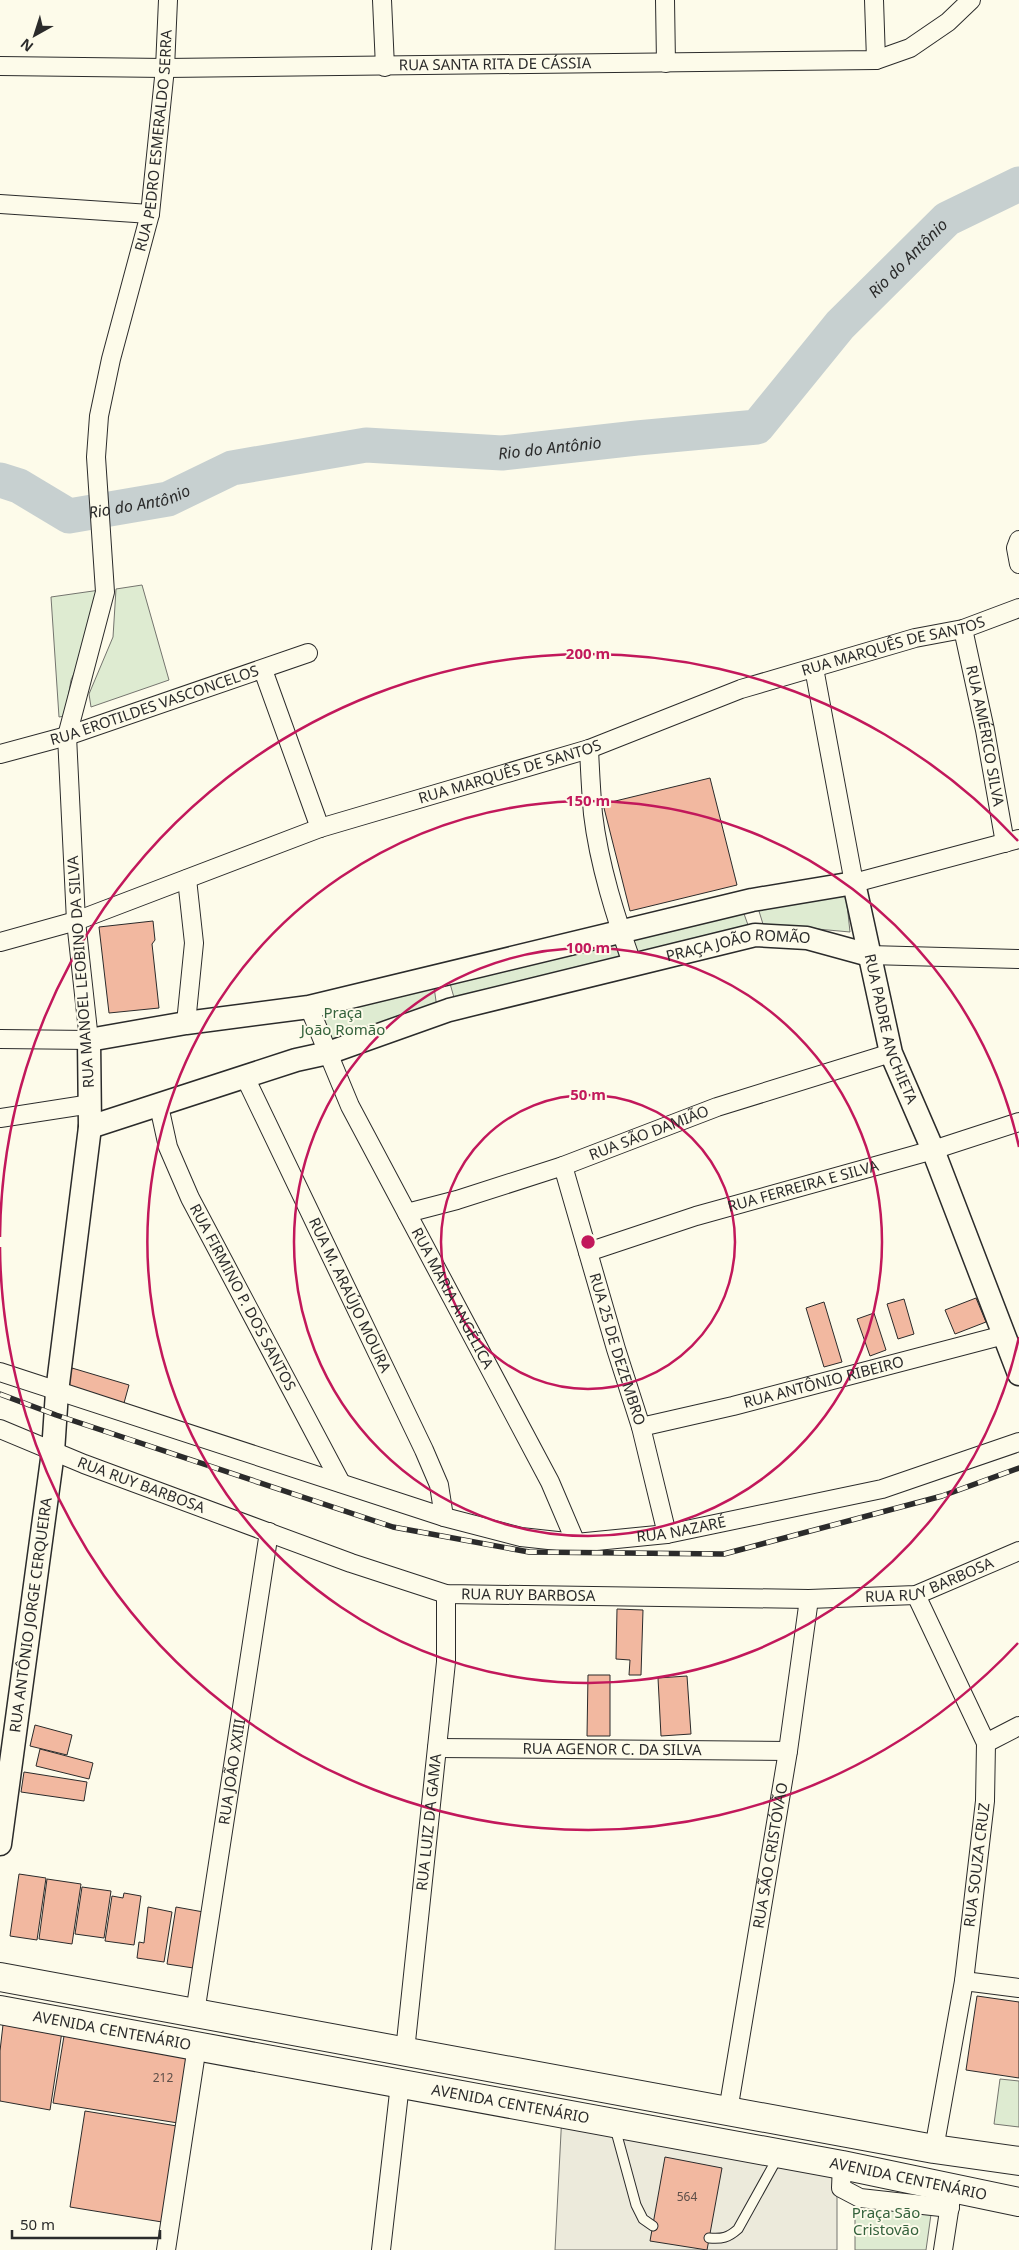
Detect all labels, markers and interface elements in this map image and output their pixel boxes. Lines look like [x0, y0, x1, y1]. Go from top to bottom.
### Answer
north arrow [10, 10, 60, 60]
street label: RUA PEDRO ESMERALDO SERRA [129, 29, 176, 254]
text: N [16, 35, 37, 56]
street label: RUA SANTA RITA DE CÁSSIA [399, 52, 592, 74]
water label: Rio do Antônio [863, 214, 952, 302]
water label: Rio do Antônio [497, 431, 603, 464]
water label: Rio do Antônio [87, 479, 194, 523]
street label: RUA MARQUÊS DE SANTOS [799, 611, 988, 680]
text: 200 m [566, 643, 610, 663]
street label: RUA EROTILDES VASCONCELOS [48, 660, 261, 749]
street label: RUA AMÉRICO SILVA [962, 663, 1009, 808]
street label: RUA MARQUÊS DE SANTOS [416, 734, 604, 808]
text: 150 m [566, 790, 610, 810]
street label: RUA MANOEL LEOBINO DA SILVA [62, 855, 98, 1089]
street label: PRAÇA JOÃO ROMÃO [664, 924, 811, 965]
text: 100 m [566, 937, 610, 957]
street label: RUA PADRE ANCHIETA [861, 952, 923, 1107]
park label: Praça João Romão [299, 1002, 385, 1039]
text: 50 m [570, 1084, 606, 1104]
street label: RUA SÃO DAMIÃO [586, 1100, 711, 1164]
street label: RUA FERREIRA E SILVA [725, 1155, 881, 1216]
street label: RUA FIRMINO P. DOS SANTOS [186, 1200, 301, 1394]
street label: RUA M. ARAÚJO MOURA [305, 1214, 397, 1376]
street label: RUA MARIA ANGÉLICA [407, 1224, 499, 1372]
centre of rings [579, 1233, 597, 1251]
street label: RUA 25 DE DEZEMBRO [585, 1270, 651, 1428]
street label: RUA ANTÔNIO RIBEIRO [741, 1351, 906, 1412]
street label: RUA RUY BARBOSA [75, 1451, 208, 1517]
street label: RUA ANTÔNIO JORGE CERQUEIRA [4, 1496, 56, 1734]
street label: RUA NAZARÉ [635, 1511, 727, 1546]
street label: RUA RUY BARBOSA [865, 1552, 997, 1606]
street label: RUA RUY BARBOSA [461, 1583, 596, 1605]
street label: RUA JOÃO XXIII [213, 1717, 249, 1826]
street label: RUA AGENOR C. DA SILVA [522, 1738, 702, 1759]
street label: RUA LUIZ DA GAMA [411, 1752, 445, 1892]
street label: RUA SÃO CRISTÓVÃO [748, 1781, 792, 1930]
street label: RUA SOUZA CRUZ [958, 1802, 994, 1928]
street label: AVENIDA CENTENÁRIO [32, 2005, 193, 2054]
house number: 212 [153, 2069, 173, 2086]
street label: AVENIDA CENTENÁRIO [430, 2079, 591, 2127]
street label: AVENIDA CENTENÁRIO [828, 2152, 989, 2204]
house number: 564 [677, 2188, 697, 2205]
park label: Praça São Cristovão [852, 2202, 920, 2239]
scale bar [12, 2208, 160, 2240]
text: 50 m [20, 2214, 55, 2234]

